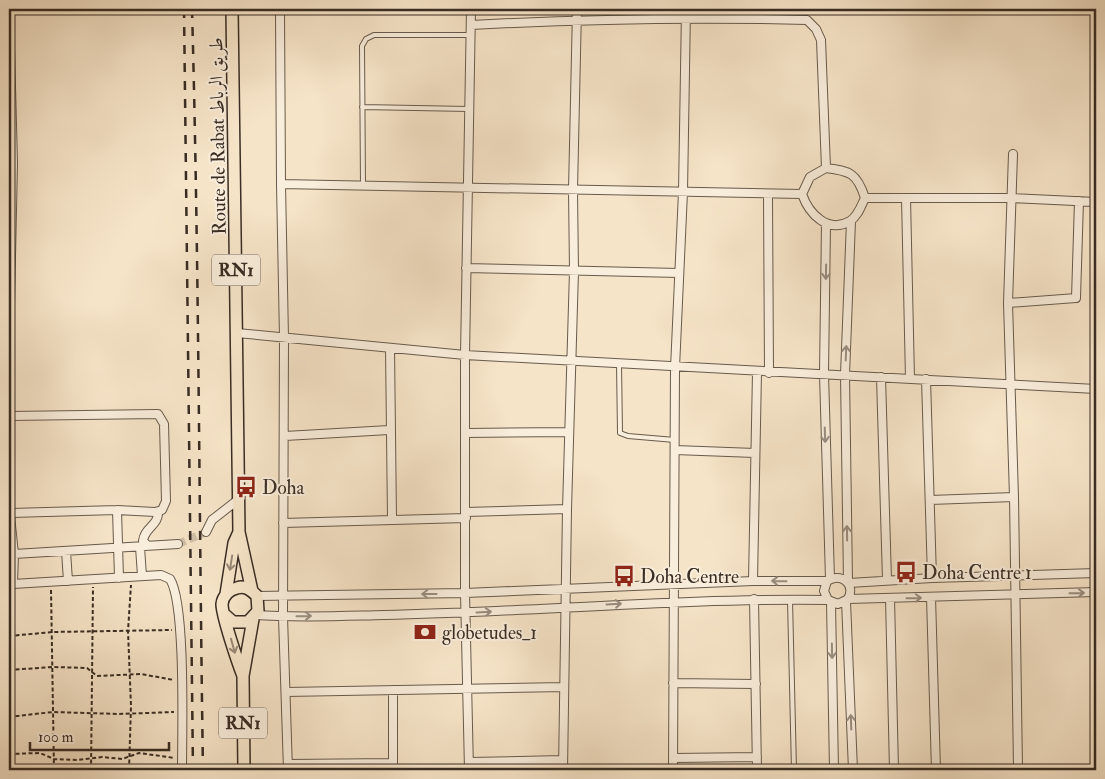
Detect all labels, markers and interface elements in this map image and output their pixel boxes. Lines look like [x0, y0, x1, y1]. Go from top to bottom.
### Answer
street label: Route de Rabat طريق الرباط [204, 37, 232, 235]
road number: RN1 [212, 254, 260, 286]
one-way arrow [821, 264, 830, 280]
one-way arrow [842, 345, 851, 361]
one-way arrow [821, 427, 830, 443]
bus stop icon: Doha [233, 474, 259, 500]
place label: Doha [262, 476, 304, 500]
one-way arrow [842, 525, 852, 541]
one-way arrow [226, 554, 236, 570]
bus stop icon: Doha Centre 1 [893, 559, 919, 585]
place label: Doha Centre 1 [922, 561, 1032, 585]
bus stop icon: Doha Centre [611, 563, 637, 589]
place label: Doha Centre [640, 565, 739, 589]
one-way arrow [771, 576, 787, 586]
one-way arrow [1068, 588, 1084, 597]
one-way arrow [421, 589, 437, 598]
one-way arrow [906, 593, 922, 602]
one-way arrow [606, 600, 622, 609]
one-way arrow [476, 608, 492, 617]
one-way arrow [296, 612, 312, 621]
bank icon: globetudes_1 [412, 619, 438, 645]
place label: globetudes_1 [442, 621, 537, 645]
one-way arrow [229, 637, 238, 653]
one-way arrow [827, 643, 836, 659]
road number: RN1 [219, 708, 267, 738]
one-way arrow [847, 714, 856, 730]
scale bar [30, 719, 169, 751]
text: 100 m [38, 728, 74, 747]

